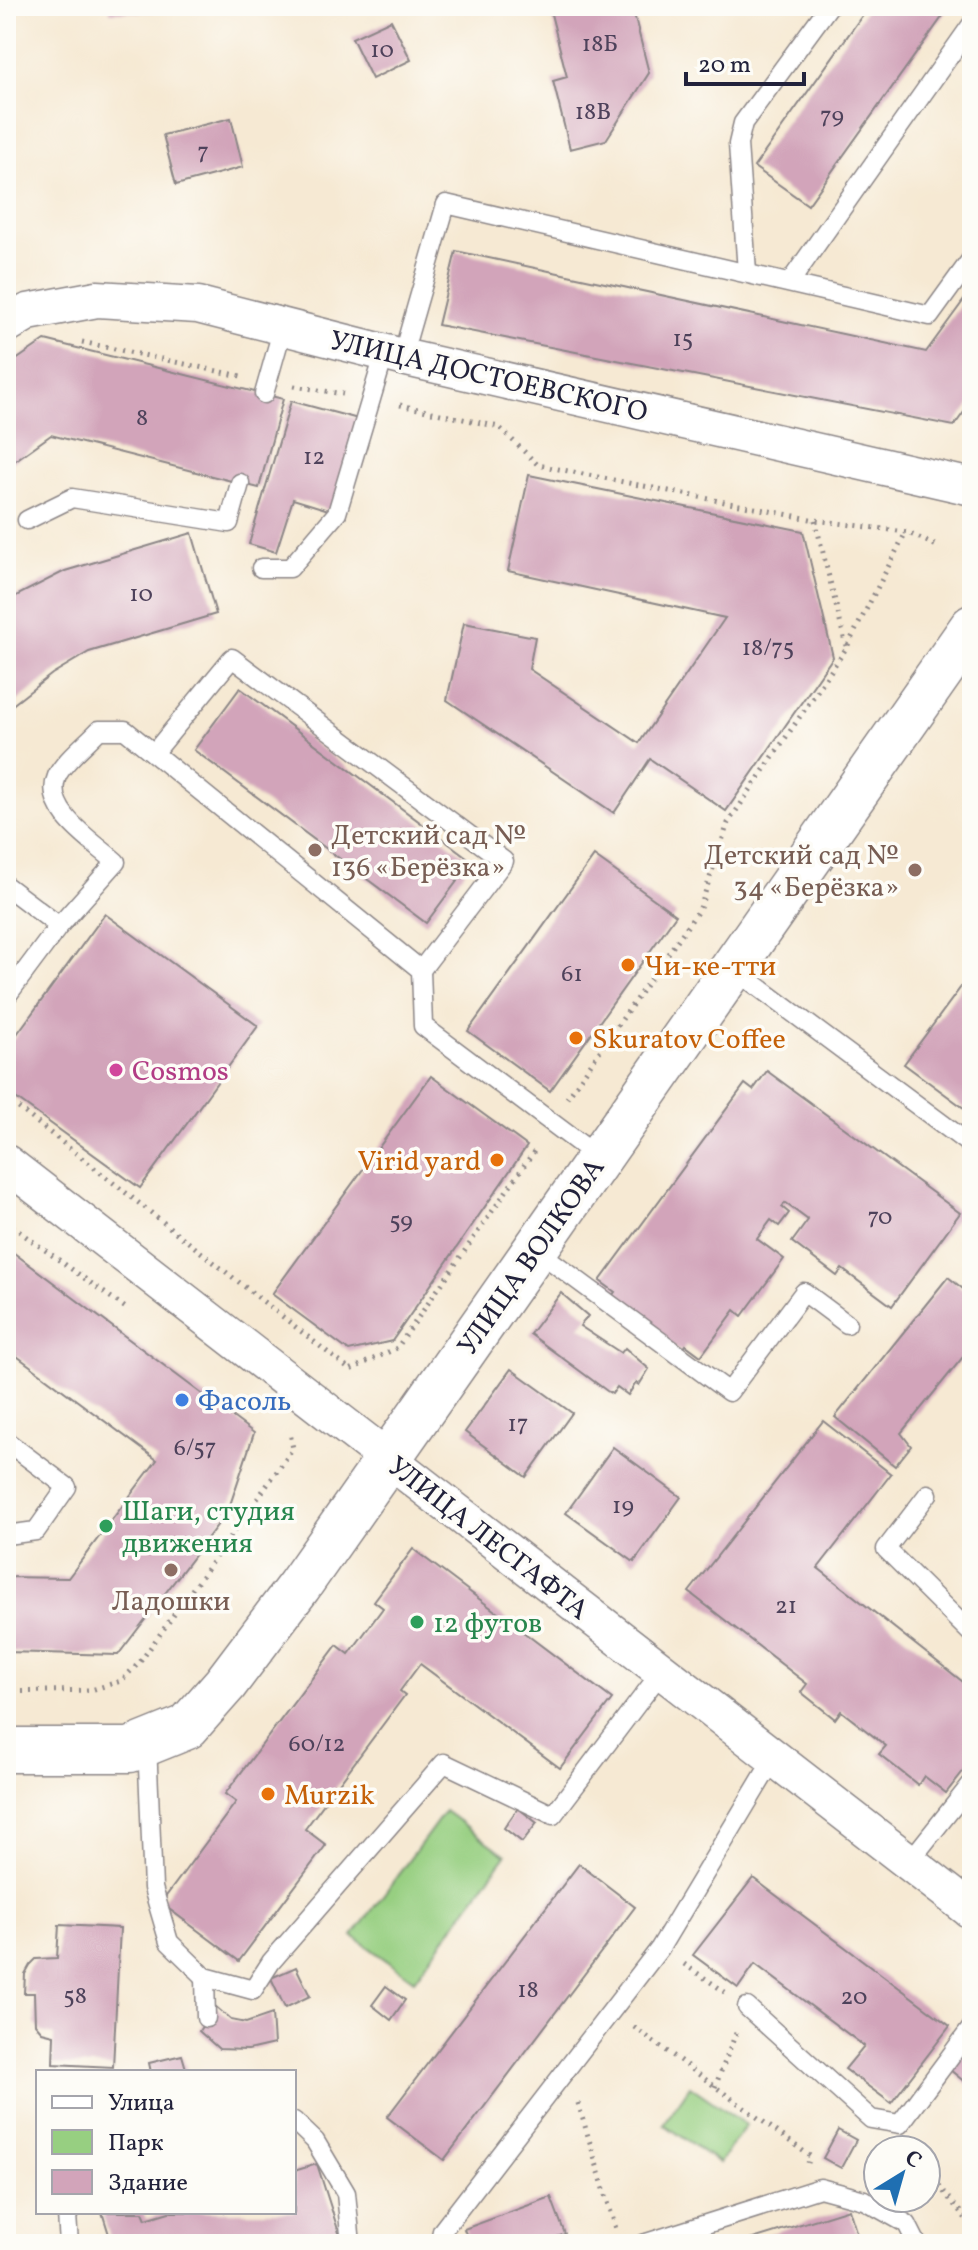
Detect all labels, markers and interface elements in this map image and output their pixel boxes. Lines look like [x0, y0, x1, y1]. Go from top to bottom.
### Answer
house number: 18Б [582, 28, 618, 62]
house number: 10 [370, 34, 394, 68]
scale bar [686, 36, 804, 86]
text: 20 m [698, 49, 751, 83]
house number: 18В [575, 96, 611, 130]
house number: 79 [820, 100, 844, 134]
house number: 7 [197, 136, 209, 170]
street label: УЛИЦА ДОСТОЕВСКОГО [326, 322, 651, 433]
house number: 15 [673, 323, 693, 357]
house number: 8 [136, 402, 148, 436]
house number: 12 [303, 441, 325, 475]
house number: 10 [129, 578, 153, 612]
house number: 18/75 [742, 632, 794, 666]
place label: Детский сад № 136 «Берёзка» [331, 817, 526, 888]
place label: Детский сад № 34 «Берёзка» [704, 837, 899, 908]
marker: Детский сад № 136 «Берёзка» [306, 841, 324, 859]
marker: Детский сад № 34 «Берёзка» [906, 861, 924, 879]
place label: Чи-ке-тти [644, 948, 776, 987]
marker: Чи-ке-тти [619, 956, 637, 974]
house number: 61 [561, 958, 583, 992]
place label: Skuratov Coffee [592, 1021, 786, 1060]
marker: Skuratov Coffee [567, 1029, 585, 1047]
place label: Cosmos [132, 1053, 229, 1092]
marker: Cosmos [107, 1061, 125, 1079]
place label: Virid yard [357, 1143, 481, 1182]
street label: УЛИЦА ВОЛКОВА [449, 1150, 615, 1364]
marker: Virid yard [488, 1151, 506, 1169]
house number: 70 [867, 1201, 893, 1235]
house number: 59 [389, 1205, 413, 1239]
place label: Фасоль [198, 1383, 291, 1422]
marker: Фасоль [173, 1391, 191, 1409]
house number: 17 [508, 1408, 528, 1442]
house number: 6/57 [174, 1432, 216, 1466]
street label: УЛИЦА ЛЕСГАФТА [379, 1448, 597, 1630]
house number: 19 [612, 1490, 634, 1524]
place label: Шаги, студия движения [122, 1493, 295, 1564]
marker: Шаги, студия движения [97, 1517, 115, 1535]
marker: Ладошки [162, 1561, 180, 1579]
place label: Ладошки [112, 1583, 230, 1622]
house number: 21 [775, 1590, 797, 1624]
place label: 12 футов [433, 1605, 542, 1644]
marker: 12 футов [408, 1613, 426, 1631]
house number: 60/12 [289, 1728, 345, 1762]
place label: Murzik [284, 1777, 375, 1816]
marker: Murzik [259, 1785, 277, 1803]
house number: 18 [517, 1974, 539, 2008]
house number: 58 [63, 1980, 87, 2014]
house number: 20 [840, 1981, 868, 2015]
legend [36, 2070, 296, 2214]
text: Улица [108, 2087, 175, 2121]
text: Парк [108, 2127, 164, 2161]
north arrow [862, 2134, 942, 2214]
text: С [898, 2143, 928, 2177]
text: Здание [108, 2167, 188, 2201]

